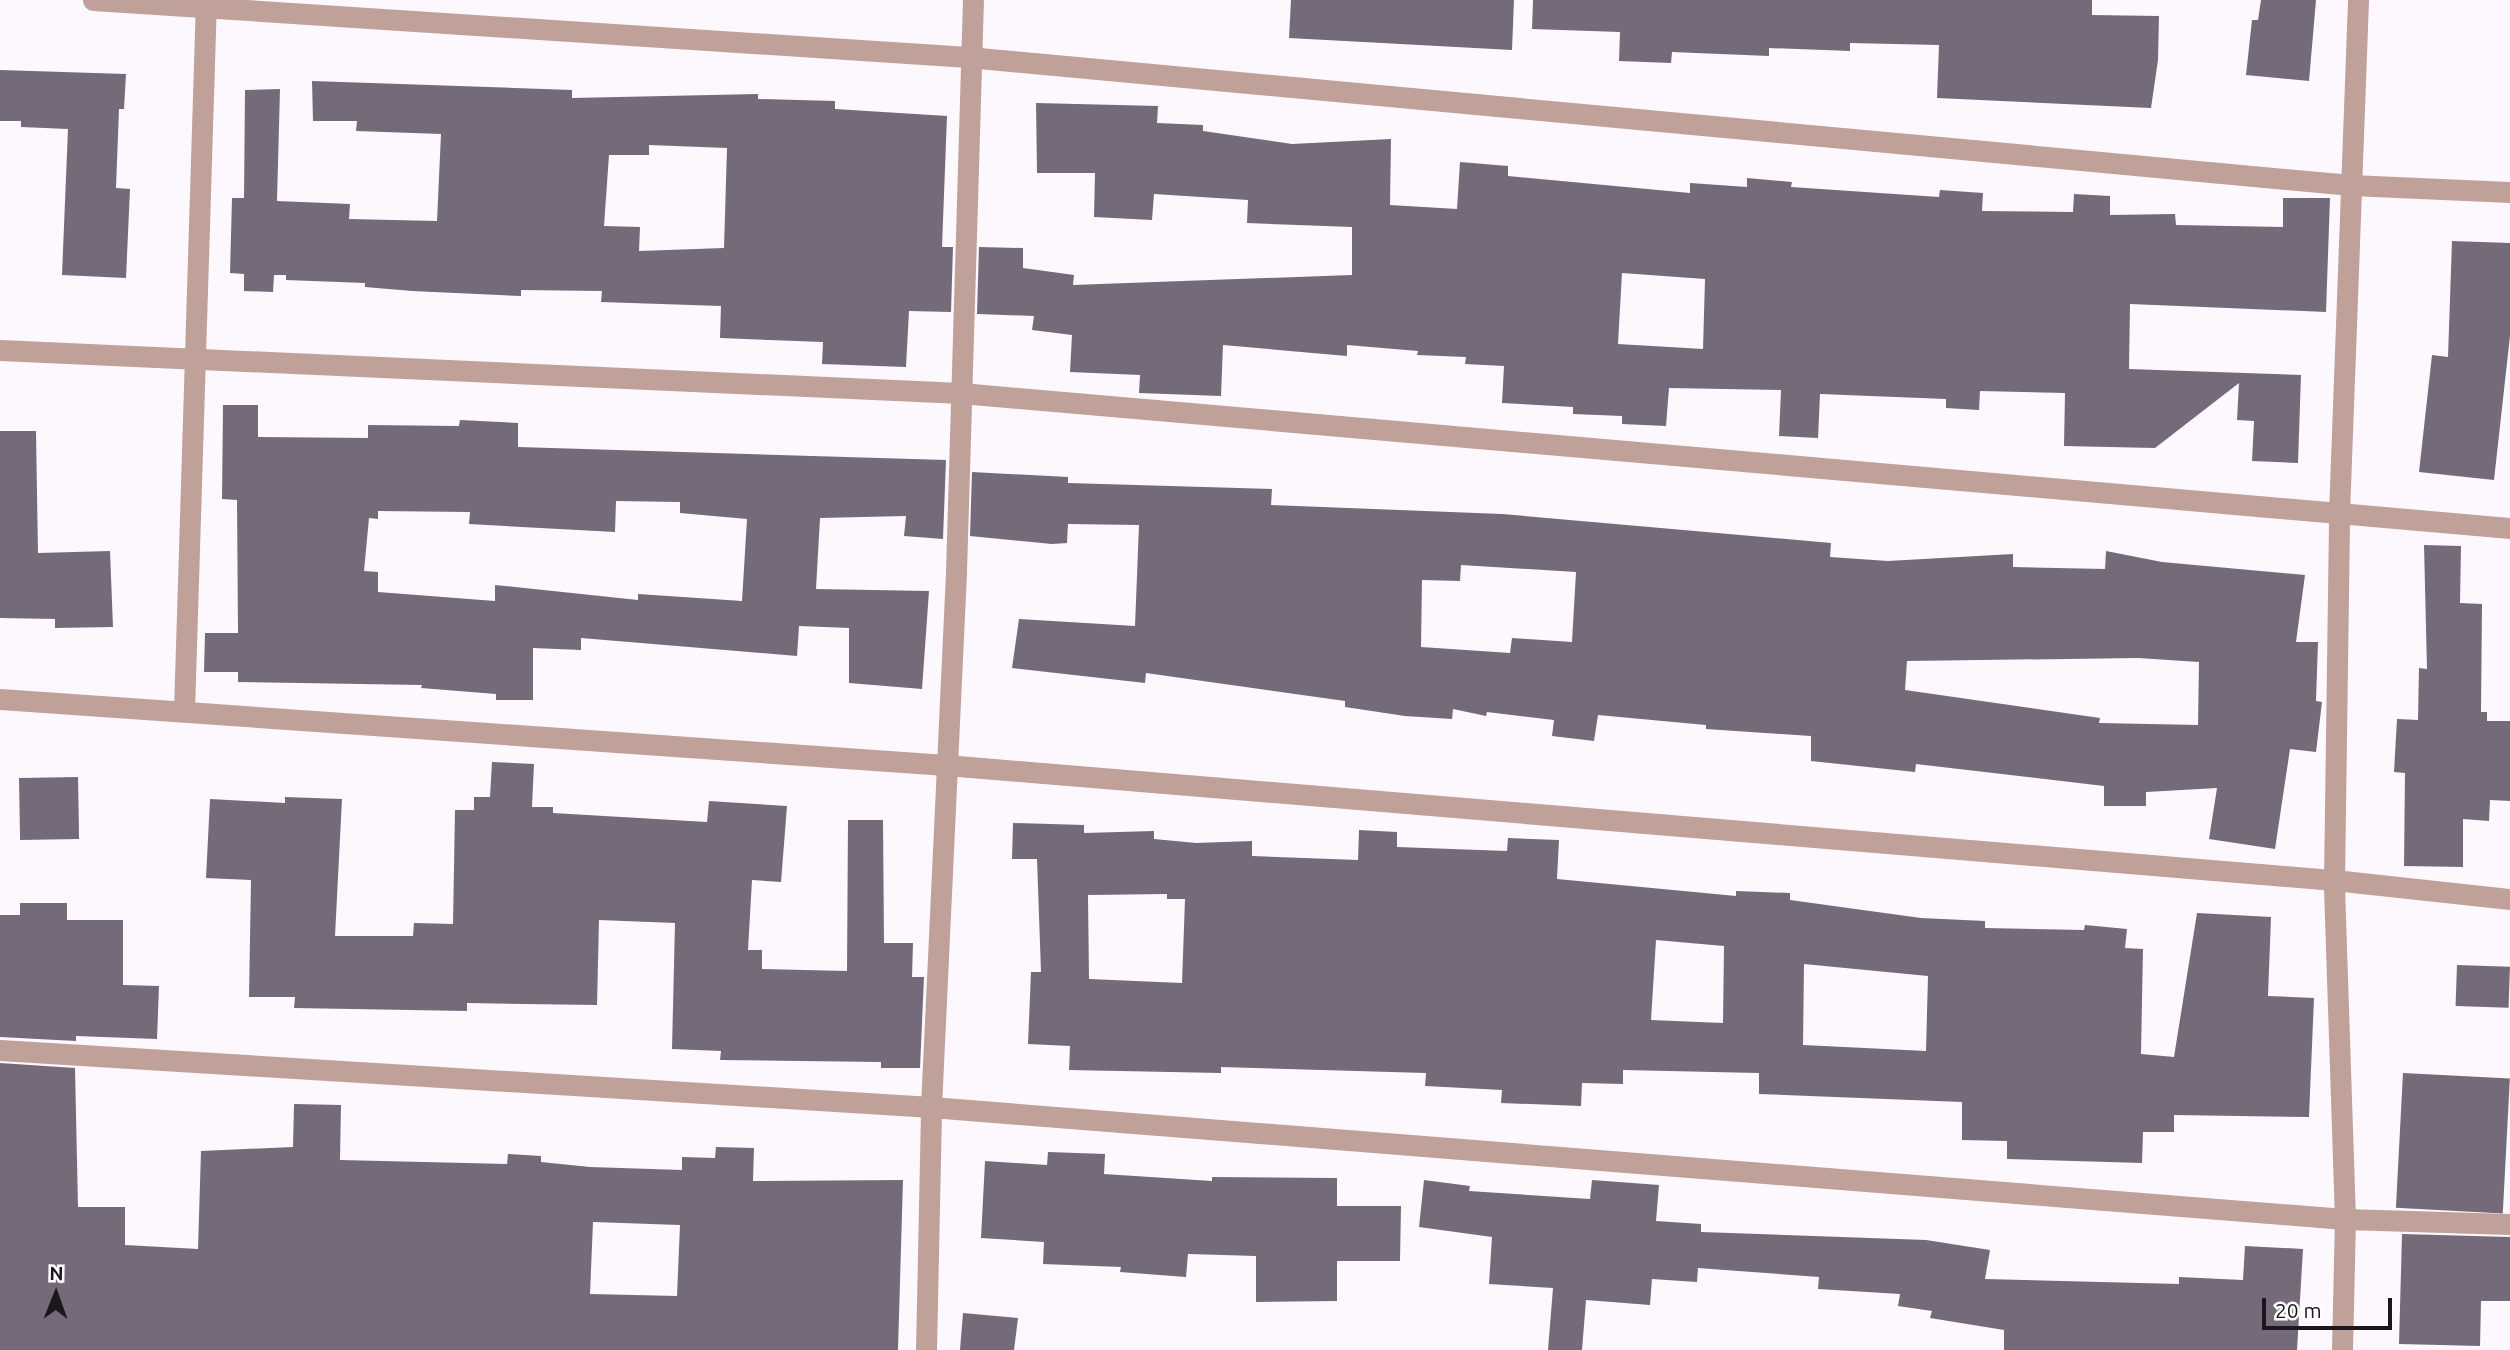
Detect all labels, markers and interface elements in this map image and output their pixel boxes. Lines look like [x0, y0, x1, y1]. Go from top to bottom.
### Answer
north arrow [21, 1259, 91, 1329]
text: N [49, 1262, 64, 1284]
scale bar [2265, 1284, 2394, 1328]
text: 20 m [2275, 1298, 2322, 1322]

